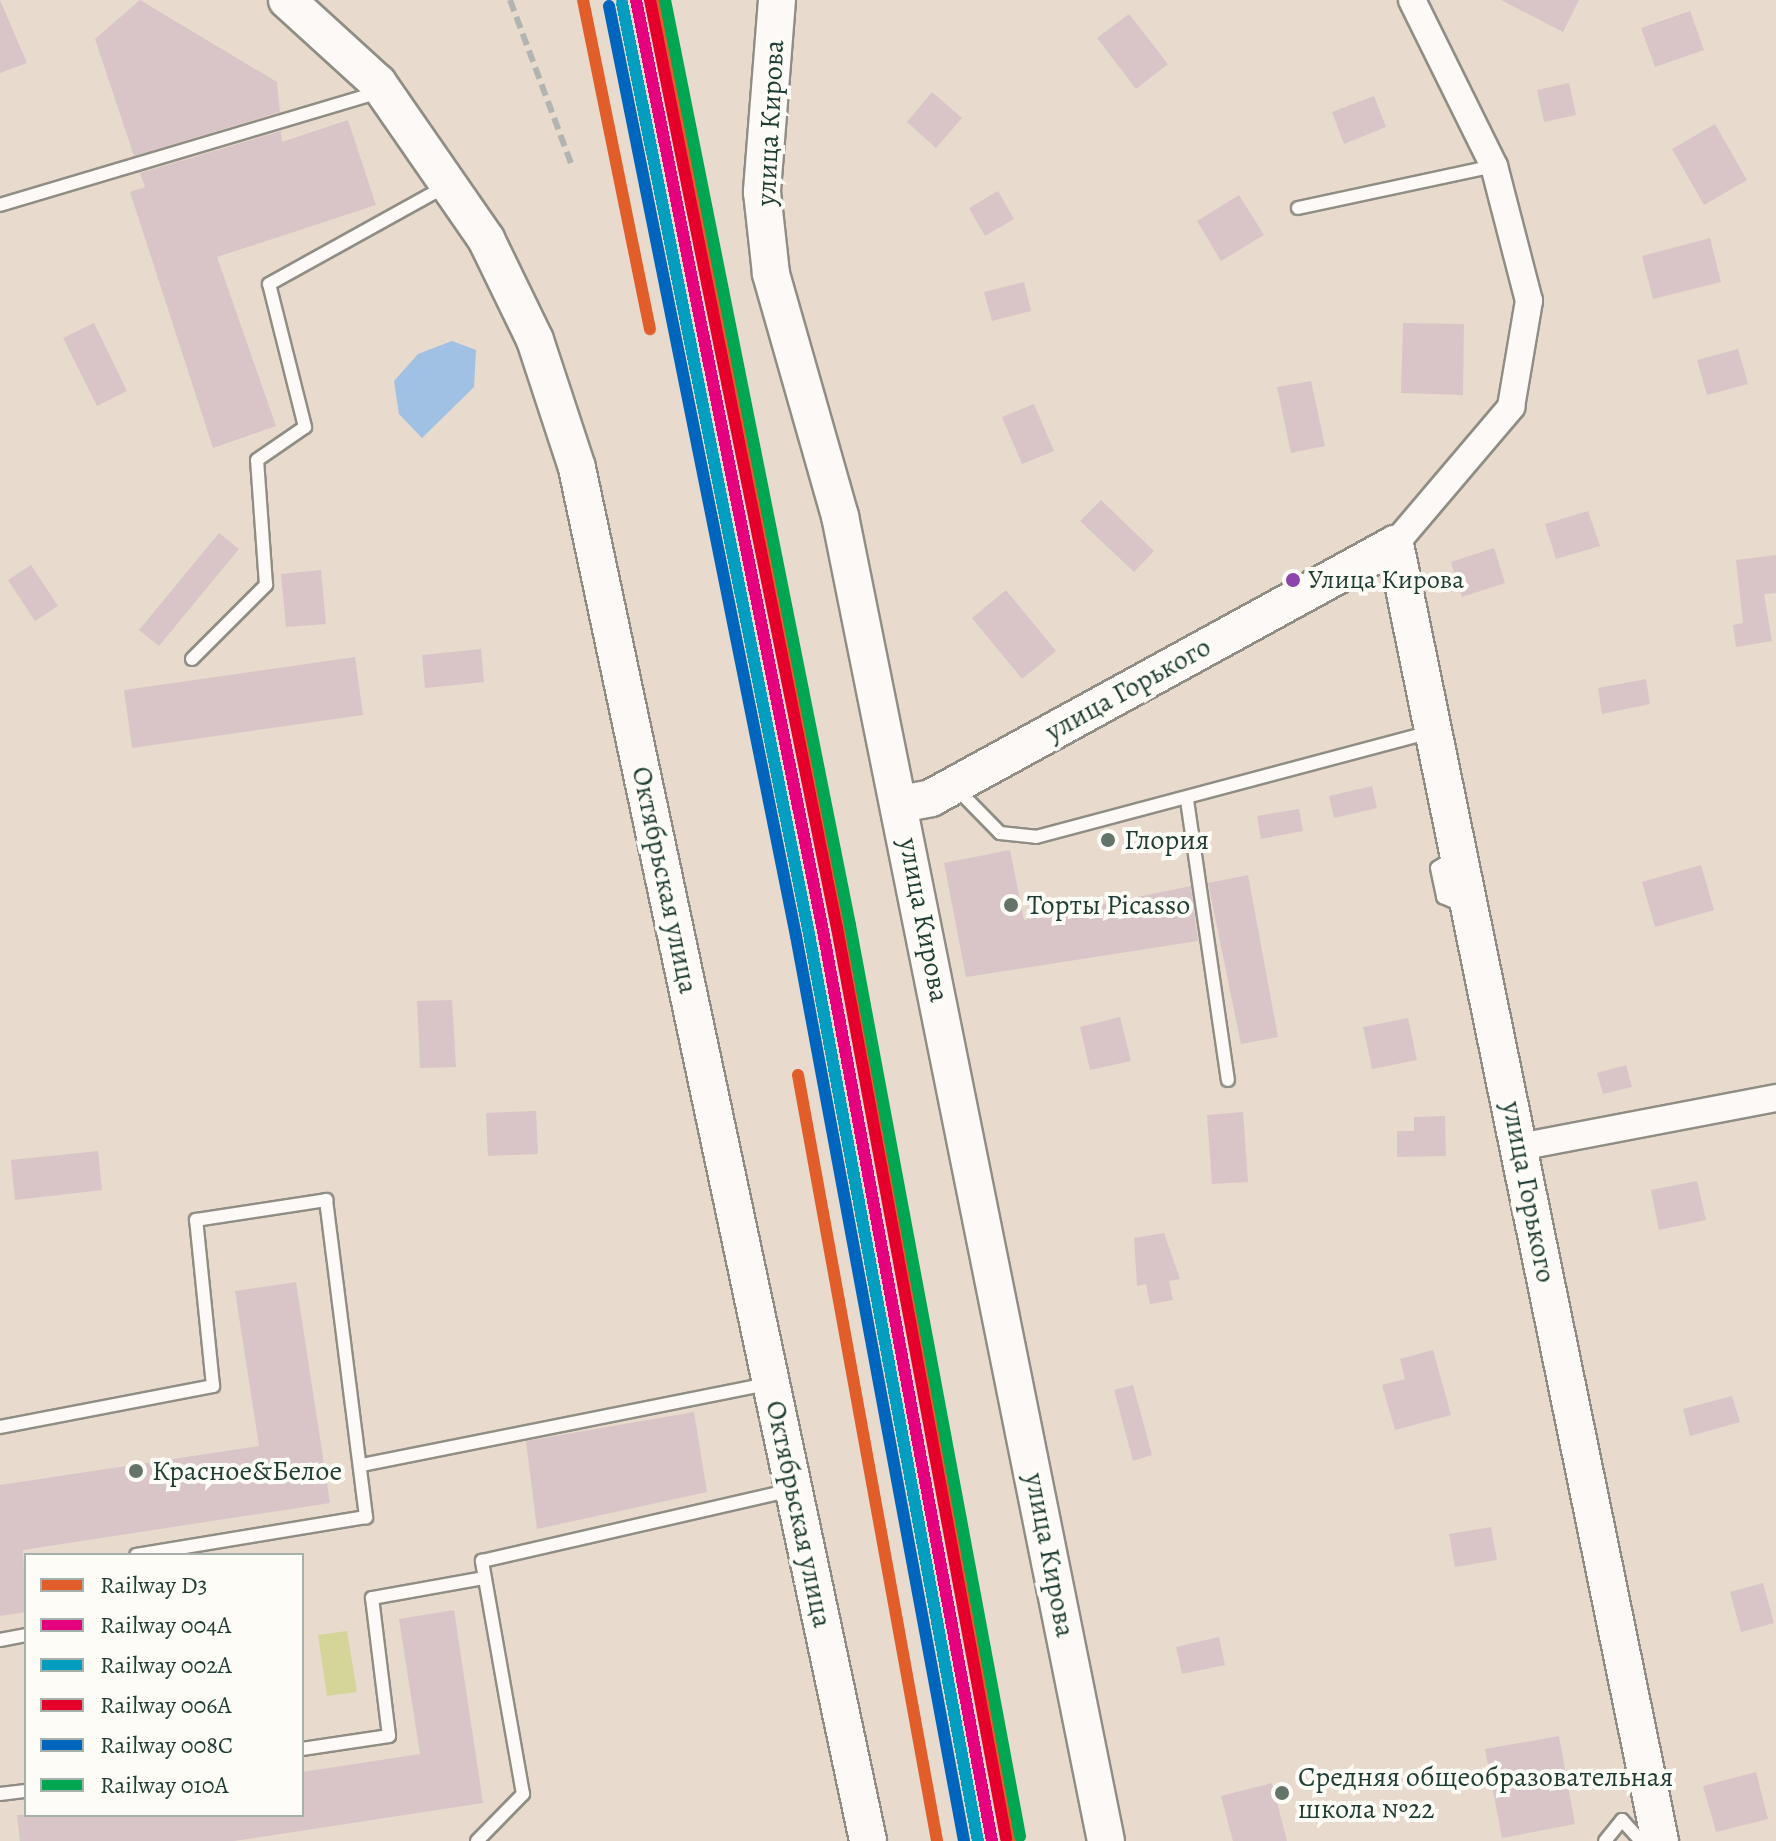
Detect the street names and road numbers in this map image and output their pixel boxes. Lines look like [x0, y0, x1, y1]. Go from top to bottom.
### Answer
street label: улица Кирова [749, 39, 791, 207]
street label: улица Горького [1039, 630, 1217, 748]
street label: Октябрьская улица [625, 763, 705, 997]
street label: улица Кирова [892, 835, 956, 1005]
street label: улица Горького [1495, 1098, 1563, 1286]
street label: Октябрьская улица [759, 1397, 839, 1631]
street label: улица Кирова [1018, 1470, 1082, 1640]

